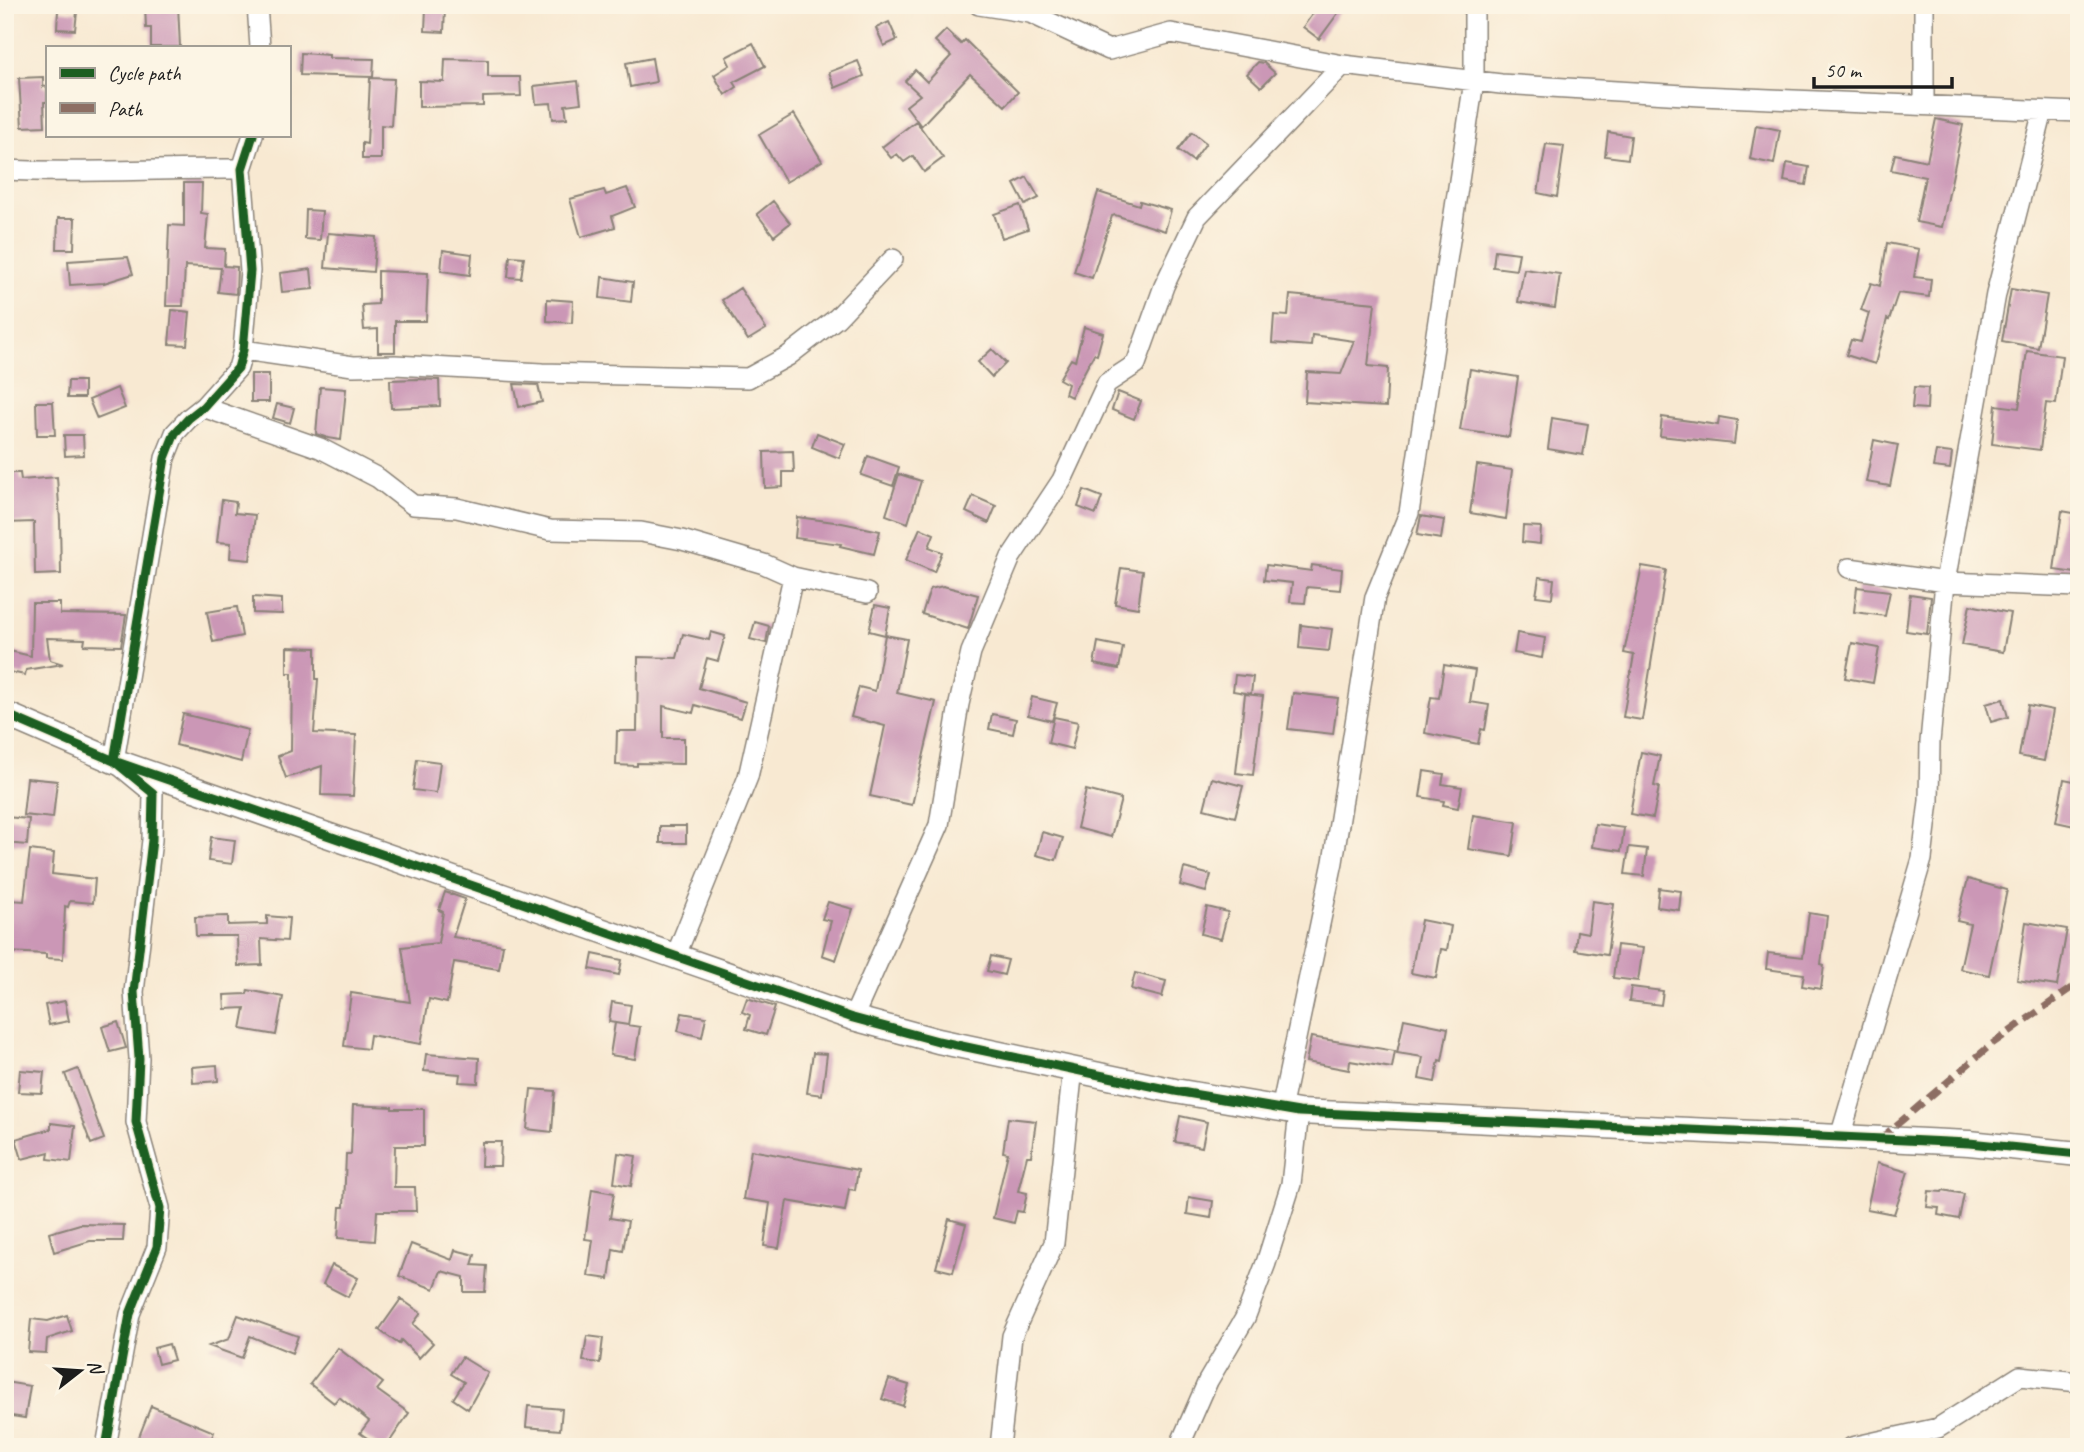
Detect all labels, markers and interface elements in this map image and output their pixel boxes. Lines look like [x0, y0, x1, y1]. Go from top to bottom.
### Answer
legend [46, 46, 290, 136]
scale bar [1814, 46, 1953, 90]
text: 50 m [1825, 57, 1863, 83]
text: Cycle path [108, 60, 181, 86]
text: Path [108, 96, 144, 122]
north arrow [46, 1336, 116, 1406]
text: N [82, 1357, 109, 1379]

